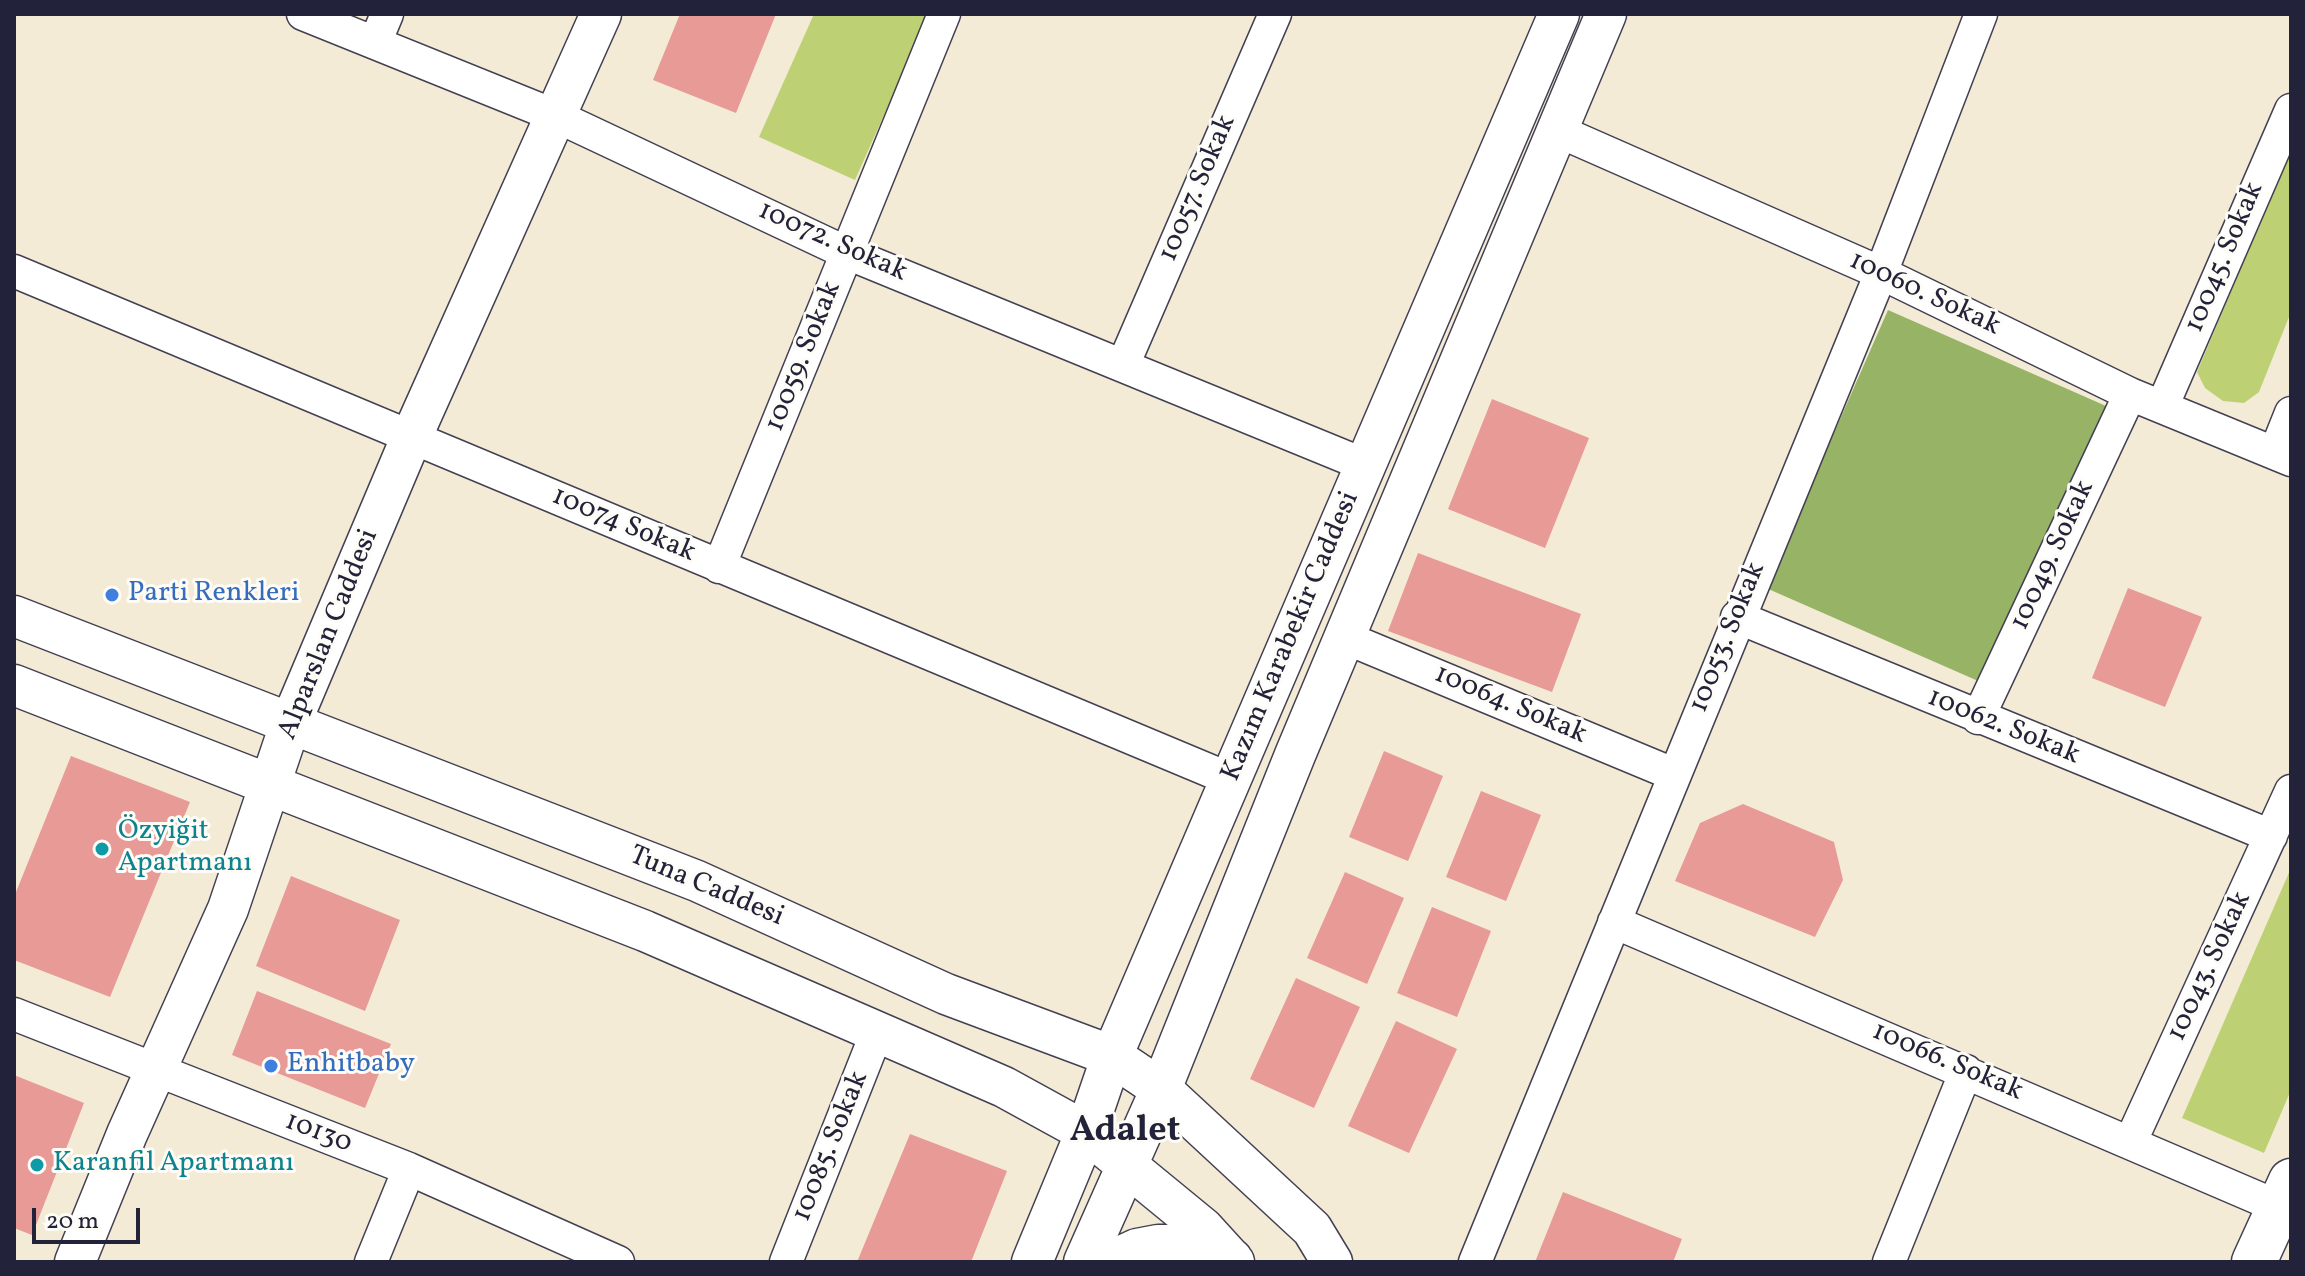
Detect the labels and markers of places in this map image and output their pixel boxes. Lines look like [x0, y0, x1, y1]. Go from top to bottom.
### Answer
place label: Parti Renkleri [128, 578, 299, 612]
marker: Parti Renkleri [103, 586, 121, 604]
place label: Özyiğit Apartmanı [118, 816, 252, 882]
marker: Özyiğit Apartmanı [93, 840, 111, 858]
place label: Enhitbaby [287, 1049, 415, 1083]
marker: Enhitbaby [262, 1057, 280, 1075]
place label: Karanfil Apartmanı [53, 1148, 294, 1182]
marker: Karanfil Apartmanı [28, 1156, 46, 1174]

